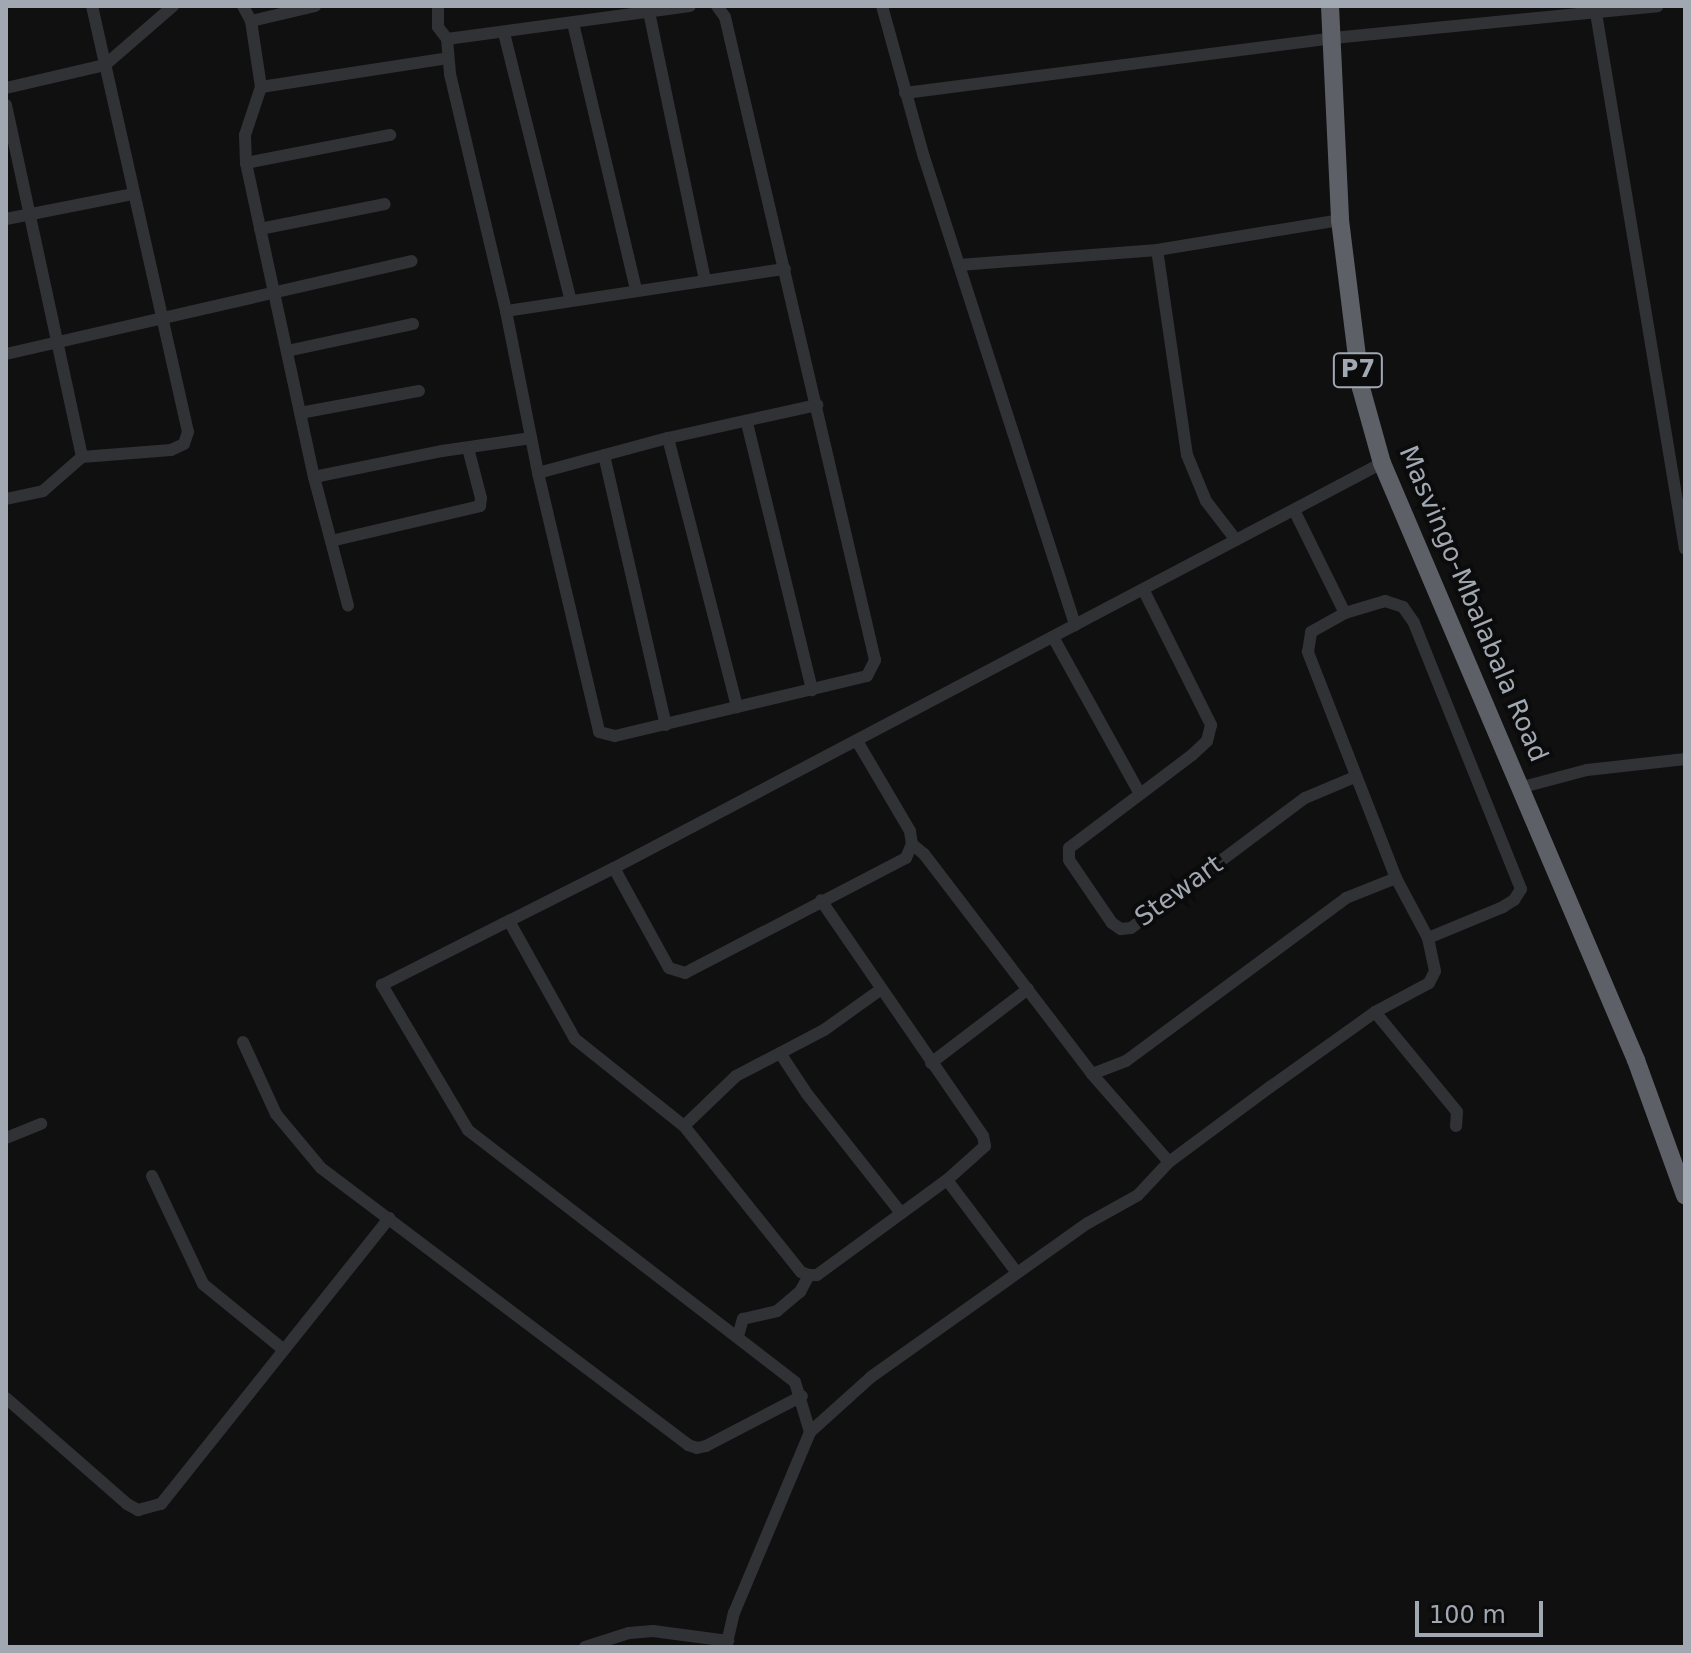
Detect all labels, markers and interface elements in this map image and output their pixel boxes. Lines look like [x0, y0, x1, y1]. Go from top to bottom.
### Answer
road number: P7 [1332, 350, 1384, 390]
street label: Masvingo-Mbalabala Road [1392, 441, 1554, 767]
street label: Stewart [1129, 849, 1229, 933]
scale bar [1419, 1585, 1547, 1635]
text: 100 m [1429, 1601, 1506, 1629]

